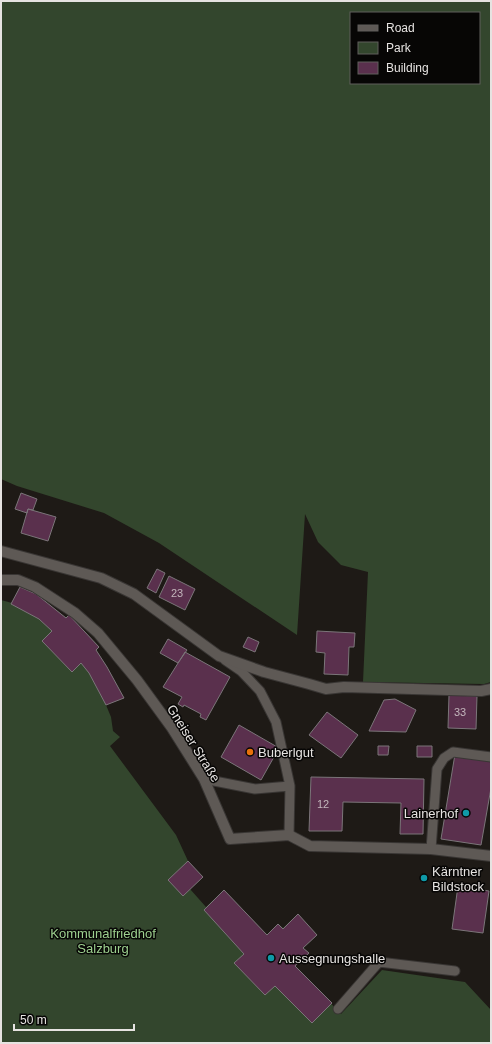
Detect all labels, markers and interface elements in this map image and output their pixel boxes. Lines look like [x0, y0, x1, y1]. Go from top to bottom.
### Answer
legend [350, 12, 480, 84]
text: Road [386, 21, 415, 35]
text: Park [386, 41, 412, 55]
text: Building [386, 61, 429, 75]
house number: 23 [171, 587, 183, 599]
street label: Gneiser Straße [164, 702, 223, 785]
house number: 33 [454, 706, 466, 718]
place label: Buberlgut [258, 745, 314, 760]
marker: Buberlgut [245, 747, 255, 757]
house number: 12 [317, 798, 329, 810]
place label: Lainerhof [404, 806, 458, 821]
marker: Lainerhof [461, 808, 471, 818]
place label: Kärntner Bildstock [432, 864, 485, 894]
marker: Kärntner Bildstock [419, 873, 429, 883]
park label: Kommunalfriedhof Salzburg [50, 926, 156, 956]
place label: Aussegnungshalle [279, 951, 385, 966]
marker: Aussegnungshalle [266, 953, 276, 963]
scale bar [14, 1006, 134, 1032]
text: 50 m [20, 1013, 47, 1027]

